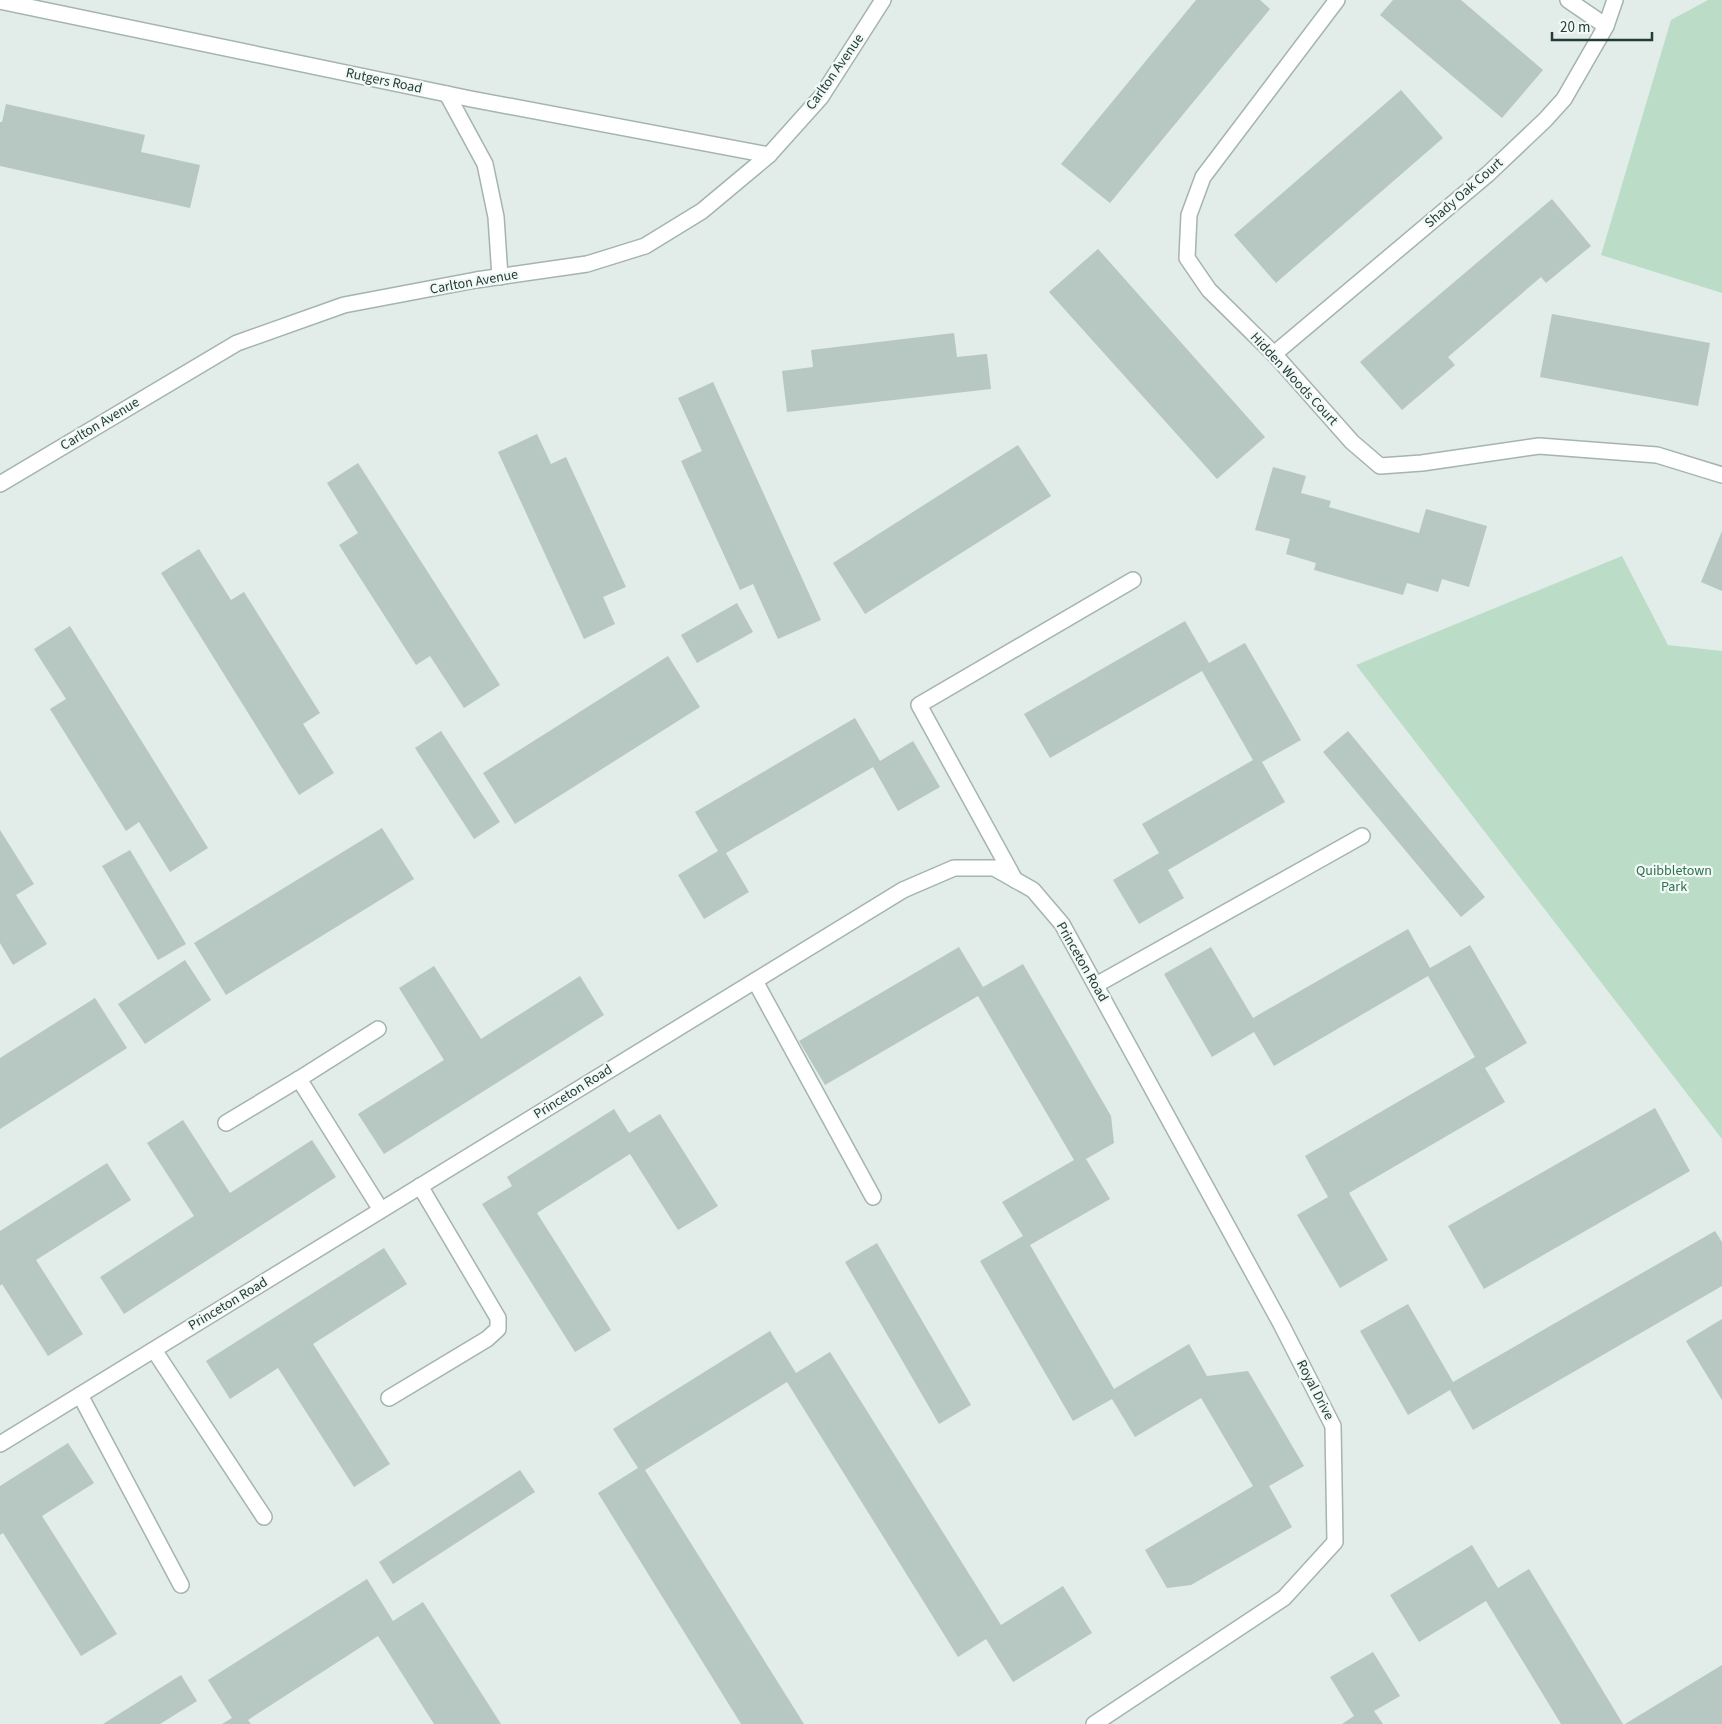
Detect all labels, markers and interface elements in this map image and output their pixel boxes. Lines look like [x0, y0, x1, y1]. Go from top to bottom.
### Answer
scale bar [1552, 10, 1652, 42]
text: 20 m [1560, 17, 1590, 38]
street label: Carlton Avenue [801, 30, 869, 114]
street label: Rutgers Road [344, 63, 424, 99]
street label: Shady Oak Court [1420, 153, 1508, 233]
street label: Carlton Avenue [428, 264, 520, 300]
street label: Hidden Woods Court [1245, 328, 1343, 430]
street label: Carlton Avenue [57, 392, 143, 456]
park label: Quibbletown Park [1636, 861, 1712, 897]
street label: Princeton Road [1051, 918, 1113, 1006]
street label: Princeton Road [530, 1060, 616, 1124]
street label: Princeton Road [185, 1272, 271, 1336]
street label: Royal Drive [1291, 1356, 1339, 1424]

